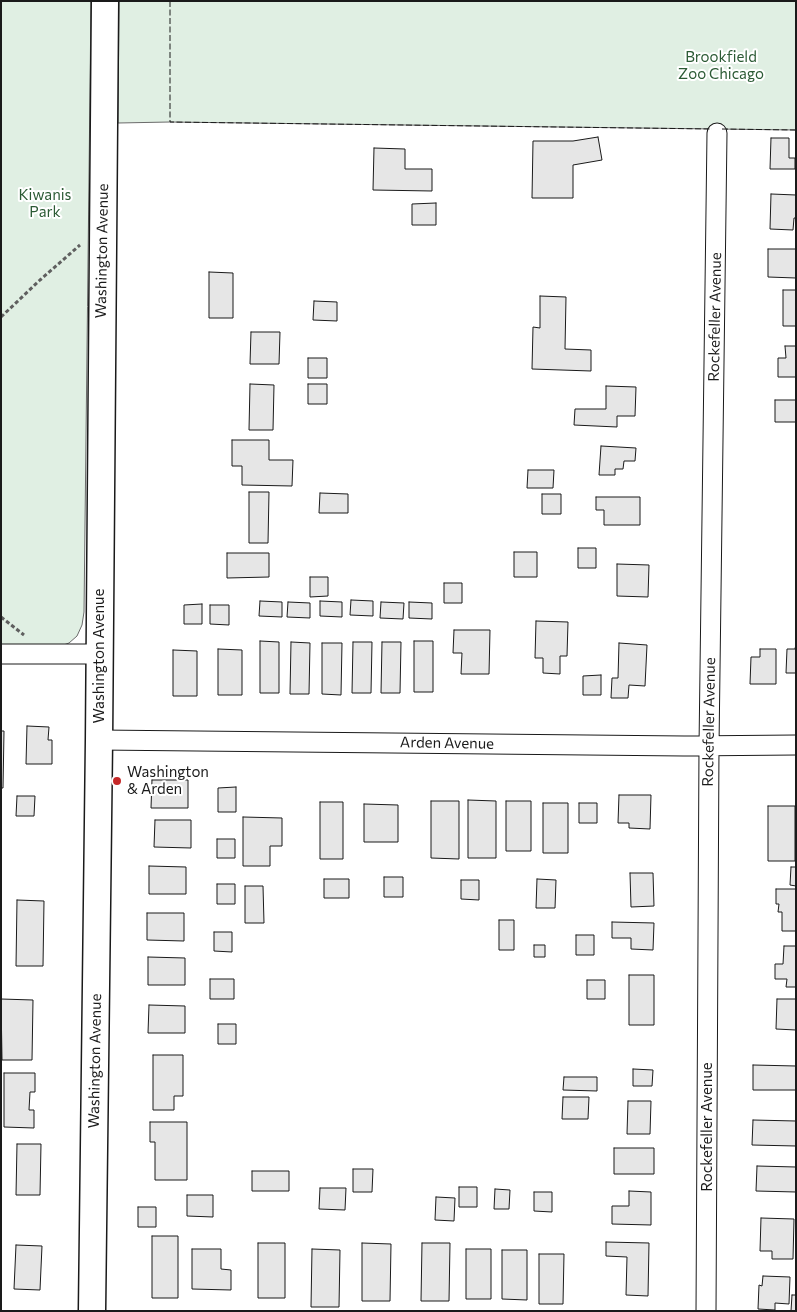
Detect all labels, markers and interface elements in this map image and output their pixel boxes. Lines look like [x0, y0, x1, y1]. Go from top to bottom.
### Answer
park label: Brookfield Zoo Chicago [678, 48, 764, 83]
street label: Washington Avenue [92, 183, 112, 319]
park label: Kiwanis Park [19, 186, 71, 221]
street label: Rockefeller Avenue [705, 252, 725, 382]
street label: Washington Avenue [90, 589, 108, 723]
street label: Rockefeller Avenue [699, 657, 719, 787]
street label: Arden Avenue [400, 733, 494, 753]
place label: Washington & Arden [127, 763, 209, 798]
marker: Washington & Arden [111, 775, 123, 787]
street label: Washington Avenue [85, 993, 105, 1129]
street label: Rockefeller Avenue [698, 1062, 716, 1192]

